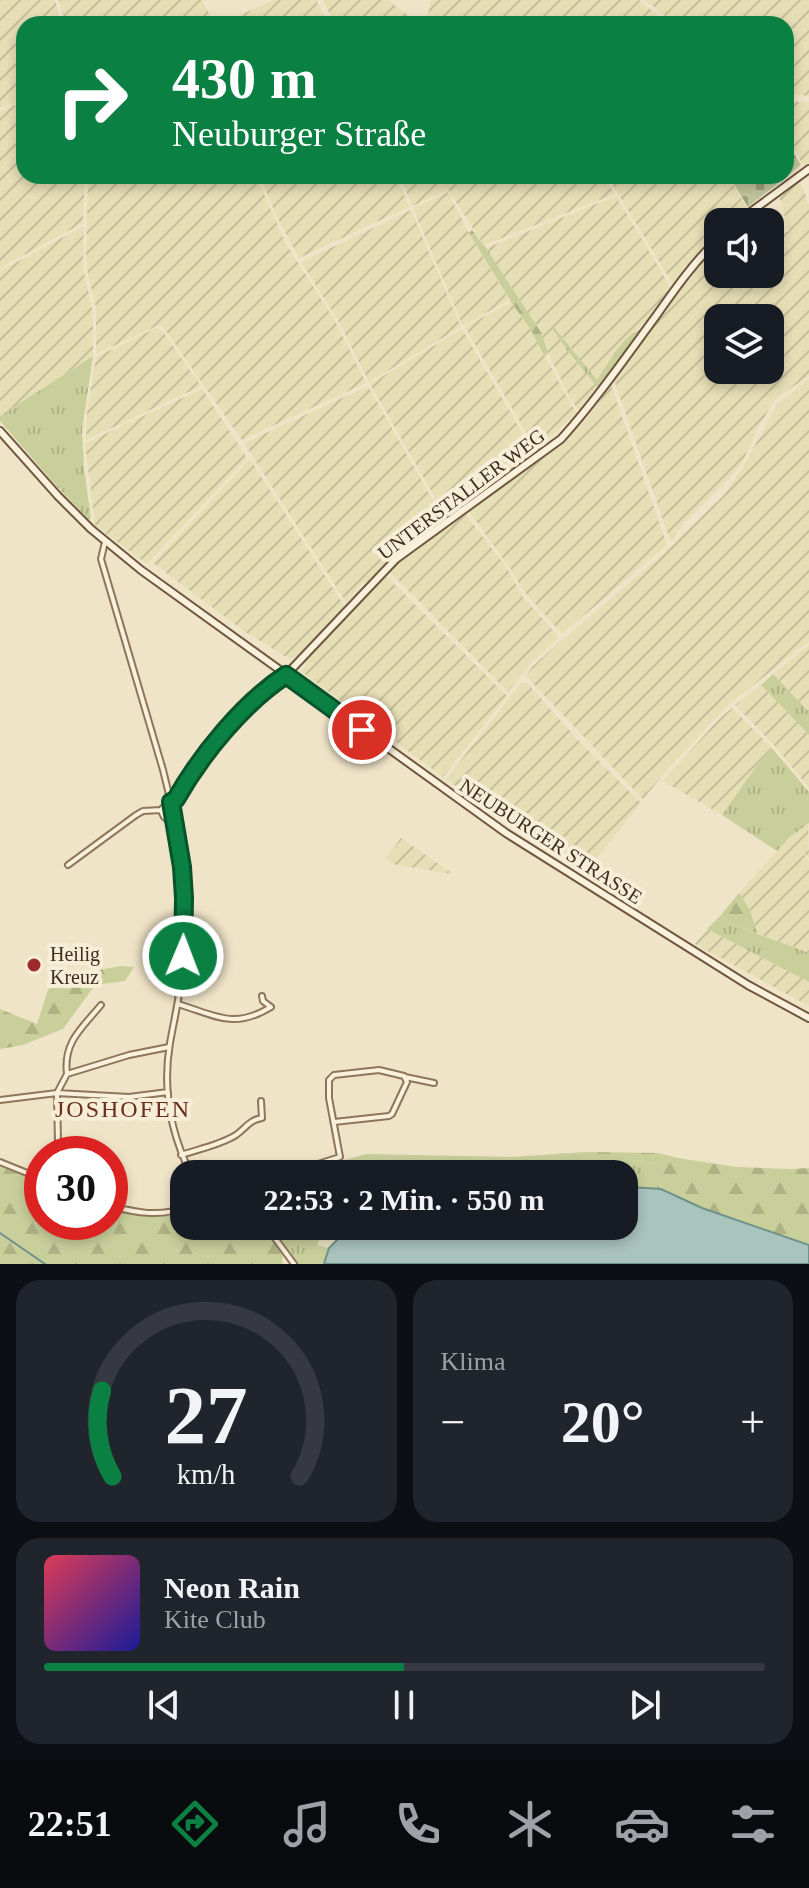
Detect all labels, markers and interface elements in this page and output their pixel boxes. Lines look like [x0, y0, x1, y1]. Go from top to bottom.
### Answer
icon: right [40, 48, 144, 152]
text: 430 m [172, 48, 317, 110]
text: Neuburger Straße [172, 114, 426, 154]
map controls [704, 208, 784, 384]
button: sound [704, 208, 784, 288]
button: layers [704, 304, 784, 384]
street label: UNTERSTALLER WEG [373, 424, 549, 564]
pin [328, 696, 396, 764]
icon: arrive [340, 708, 384, 752]
street label: NEUBURGER STRASSE [456, 774, 646, 908]
position arrow [141, 914, 225, 998]
place label: Heilig Kreuz [50, 943, 100, 988]
marker: Heilig Kreuz [25, 956, 43, 974]
district label: JOSHOFEN [55, 1096, 191, 1122]
speed limit sign: 30 [24, 1136, 128, 1240]
text: 22:53 · 2 Min. · 550 m [264, 1183, 544, 1216]
text: Klima [441, 1347, 506, 1376]
text: 27 [165, 1369, 248, 1461]
text: 20° [561, 1389, 645, 1455]
text: − [441, 1398, 465, 1447]
text: + [740, 1398, 765, 1447]
text: km/h [177, 1459, 236, 1490]
text: Neon Rain [164, 1571, 300, 1604]
text: Kite Club [164, 1605, 266, 1634]
icon: previous [142, 1683, 186, 1727]
icon: pause [382, 1683, 426, 1727]
icon: next [623, 1683, 667, 1727]
icon: directions [167, 1796, 223, 1852]
icon: music [279, 1796, 335, 1852]
icon: phone [390, 1796, 446, 1852]
icon: climate [502, 1796, 558, 1852]
icon: car [614, 1796, 670, 1852]
icon: filters [725, 1796, 781, 1852]
text: 22:51 [28, 1804, 112, 1844]

